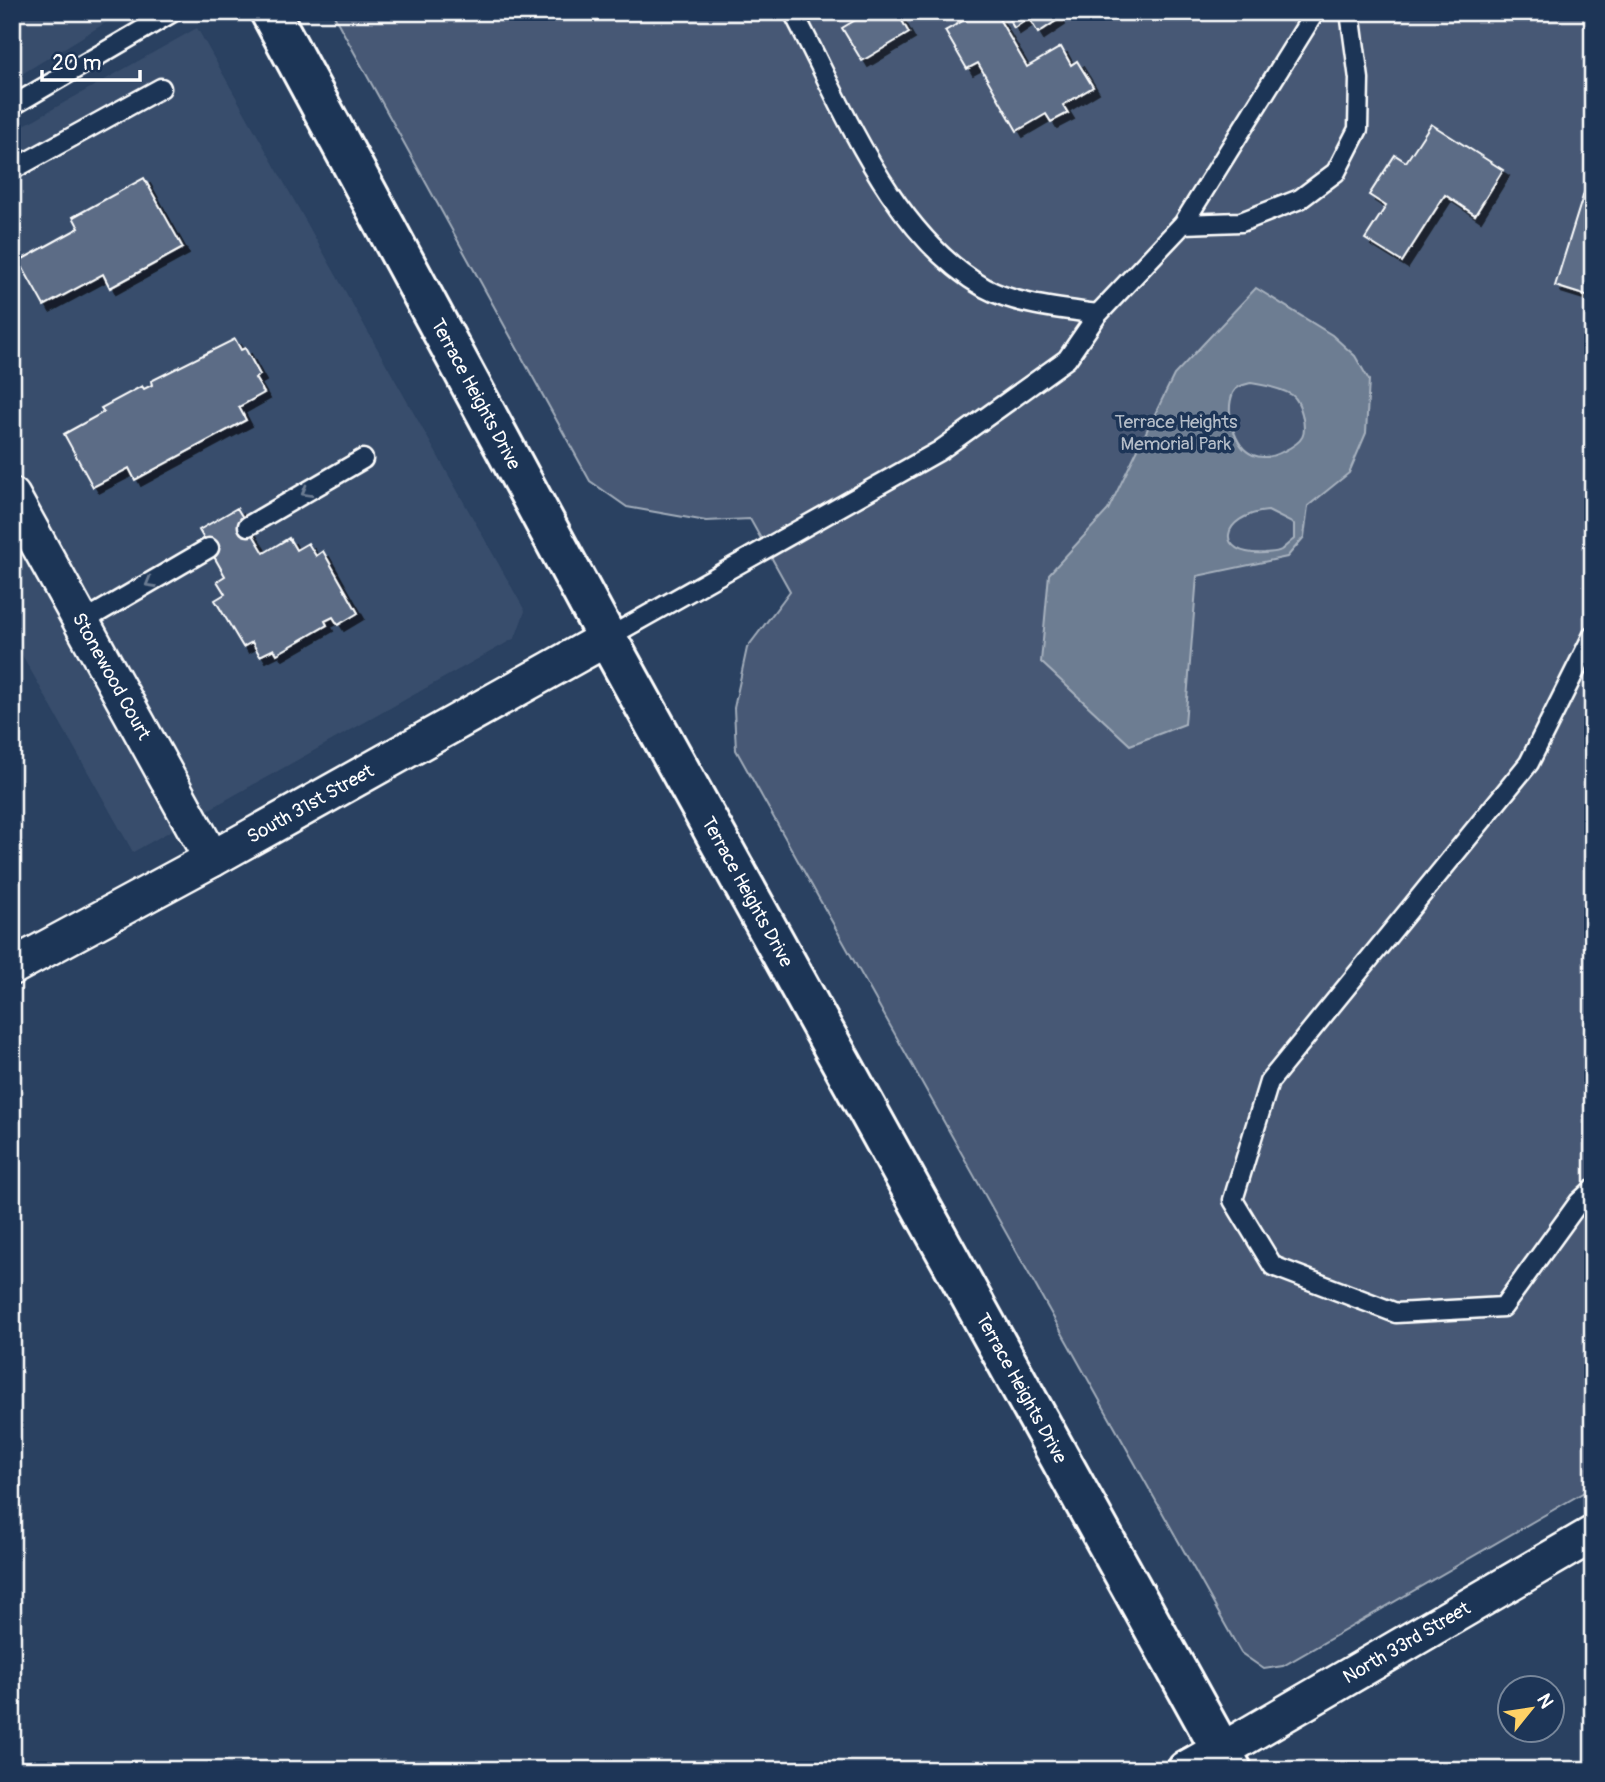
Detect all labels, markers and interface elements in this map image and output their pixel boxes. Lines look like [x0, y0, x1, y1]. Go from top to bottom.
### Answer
scale bar [42, 38, 140, 82]
text: 20 m [52, 50, 101, 77]
street label: Terrace Heights Drive [425, 314, 526, 474]
park label: Terrace Heights Memorial Park [1114, 410, 1238, 456]
one-way arrow [300, 484, 313, 497]
one-way arrow [145, 574, 158, 587]
street label: Stonewood Court [67, 609, 156, 745]
street label: South 31st Street [243, 759, 378, 849]
street label: Terrace Heights Drive [696, 813, 799, 972]
street label: Terrace Heights Drive [970, 1309, 1073, 1468]
street label: North 33rd Street [1339, 1596, 1475, 1689]
north arrow [1496, 1674, 1566, 1744]
text: N [1531, 1689, 1559, 1713]

